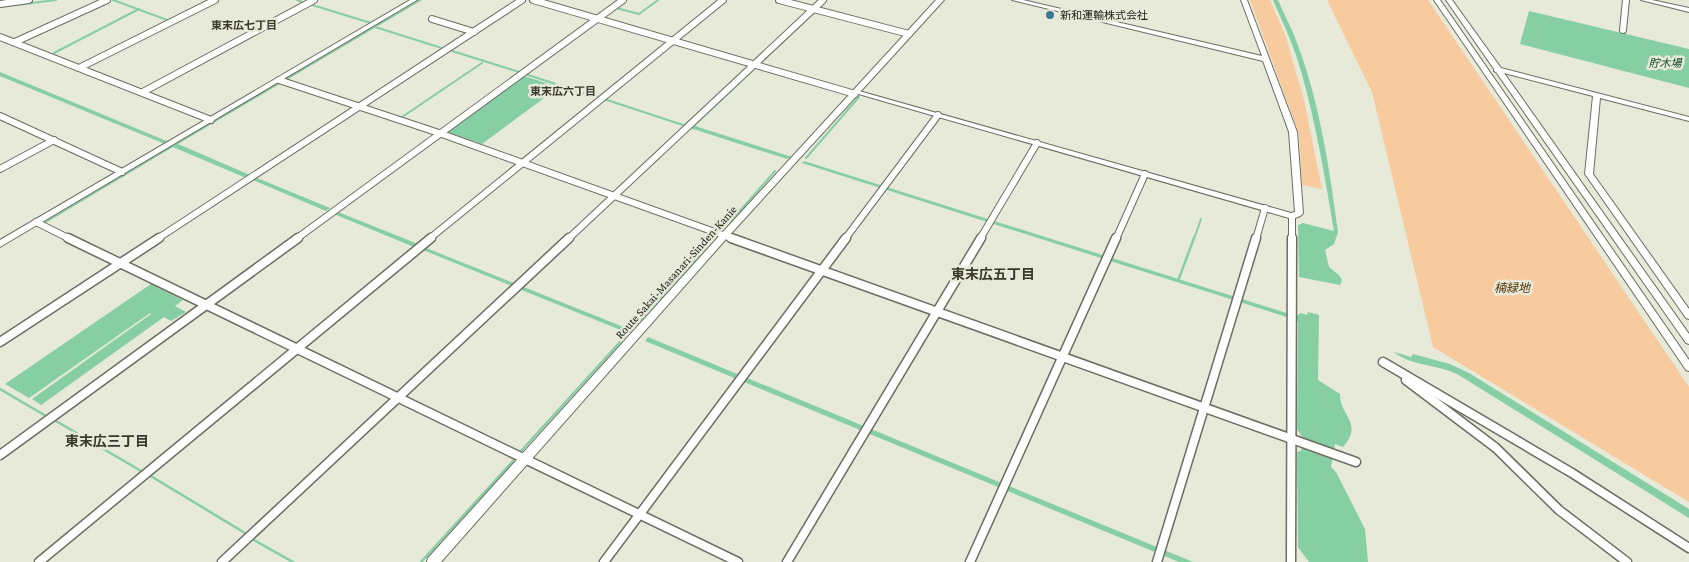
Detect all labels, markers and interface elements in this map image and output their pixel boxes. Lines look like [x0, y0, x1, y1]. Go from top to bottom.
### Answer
marker: 新和運輸株式会社 [1044, 9, 1056, 21]
place label: 新和運輸株式会社 [1060, 9, 1148, 21]
district label: 東末広七丁目 [211, 19, 277, 31]
water label: 貯木場 [1649, 57, 1683, 69]
district label: 東末広六丁目 [530, 85, 596, 97]
street label: Route Sakai-Masanari-Sinden-Kanie [612, 202, 740, 342]
district label: 東末広五丁目 [951, 266, 1035, 282]
park label: 楠緑地 [1494, 281, 1532, 295]
district label: 東末広三丁目 [65, 433, 149, 449]

